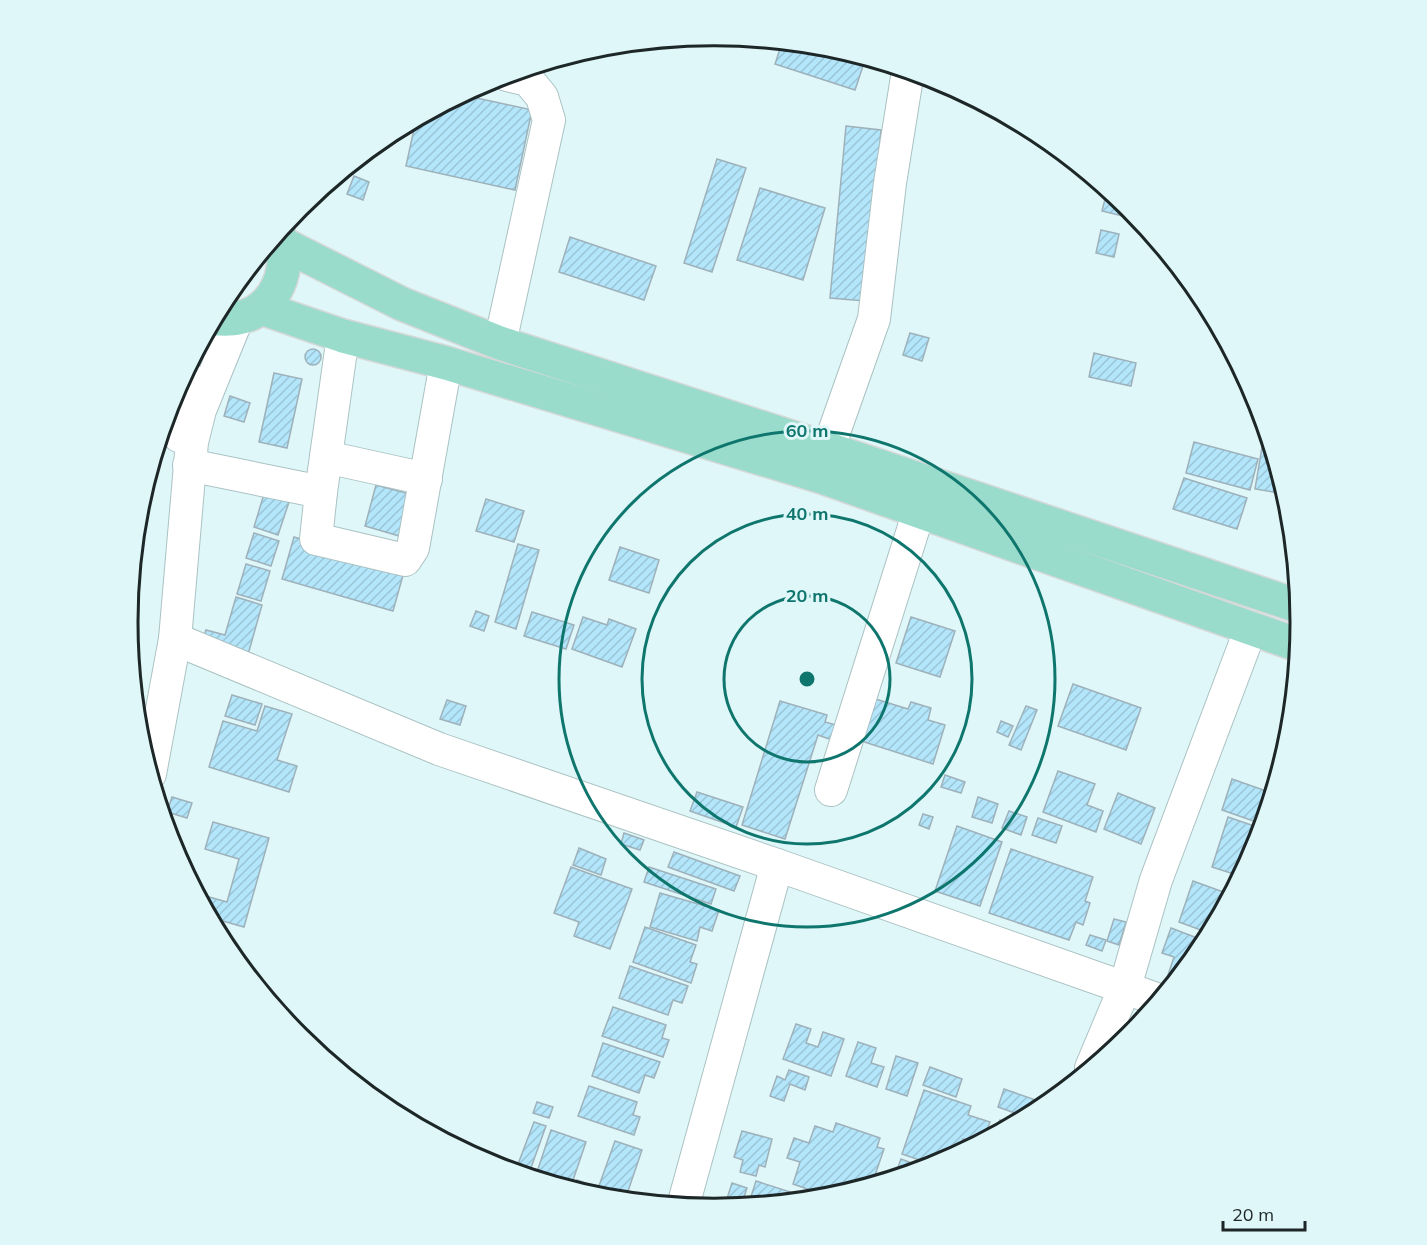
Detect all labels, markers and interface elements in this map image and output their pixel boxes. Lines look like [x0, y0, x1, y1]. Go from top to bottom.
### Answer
text: 60 m [786, 419, 828, 442]
text: 40 m [786, 502, 828, 525]
text: 20 m [786, 584, 828, 607]
centre of rings [797, 669, 817, 689]
scale bar [1223, 1194, 1306, 1232]
text: 20 m [1232, 1203, 1274, 1226]

